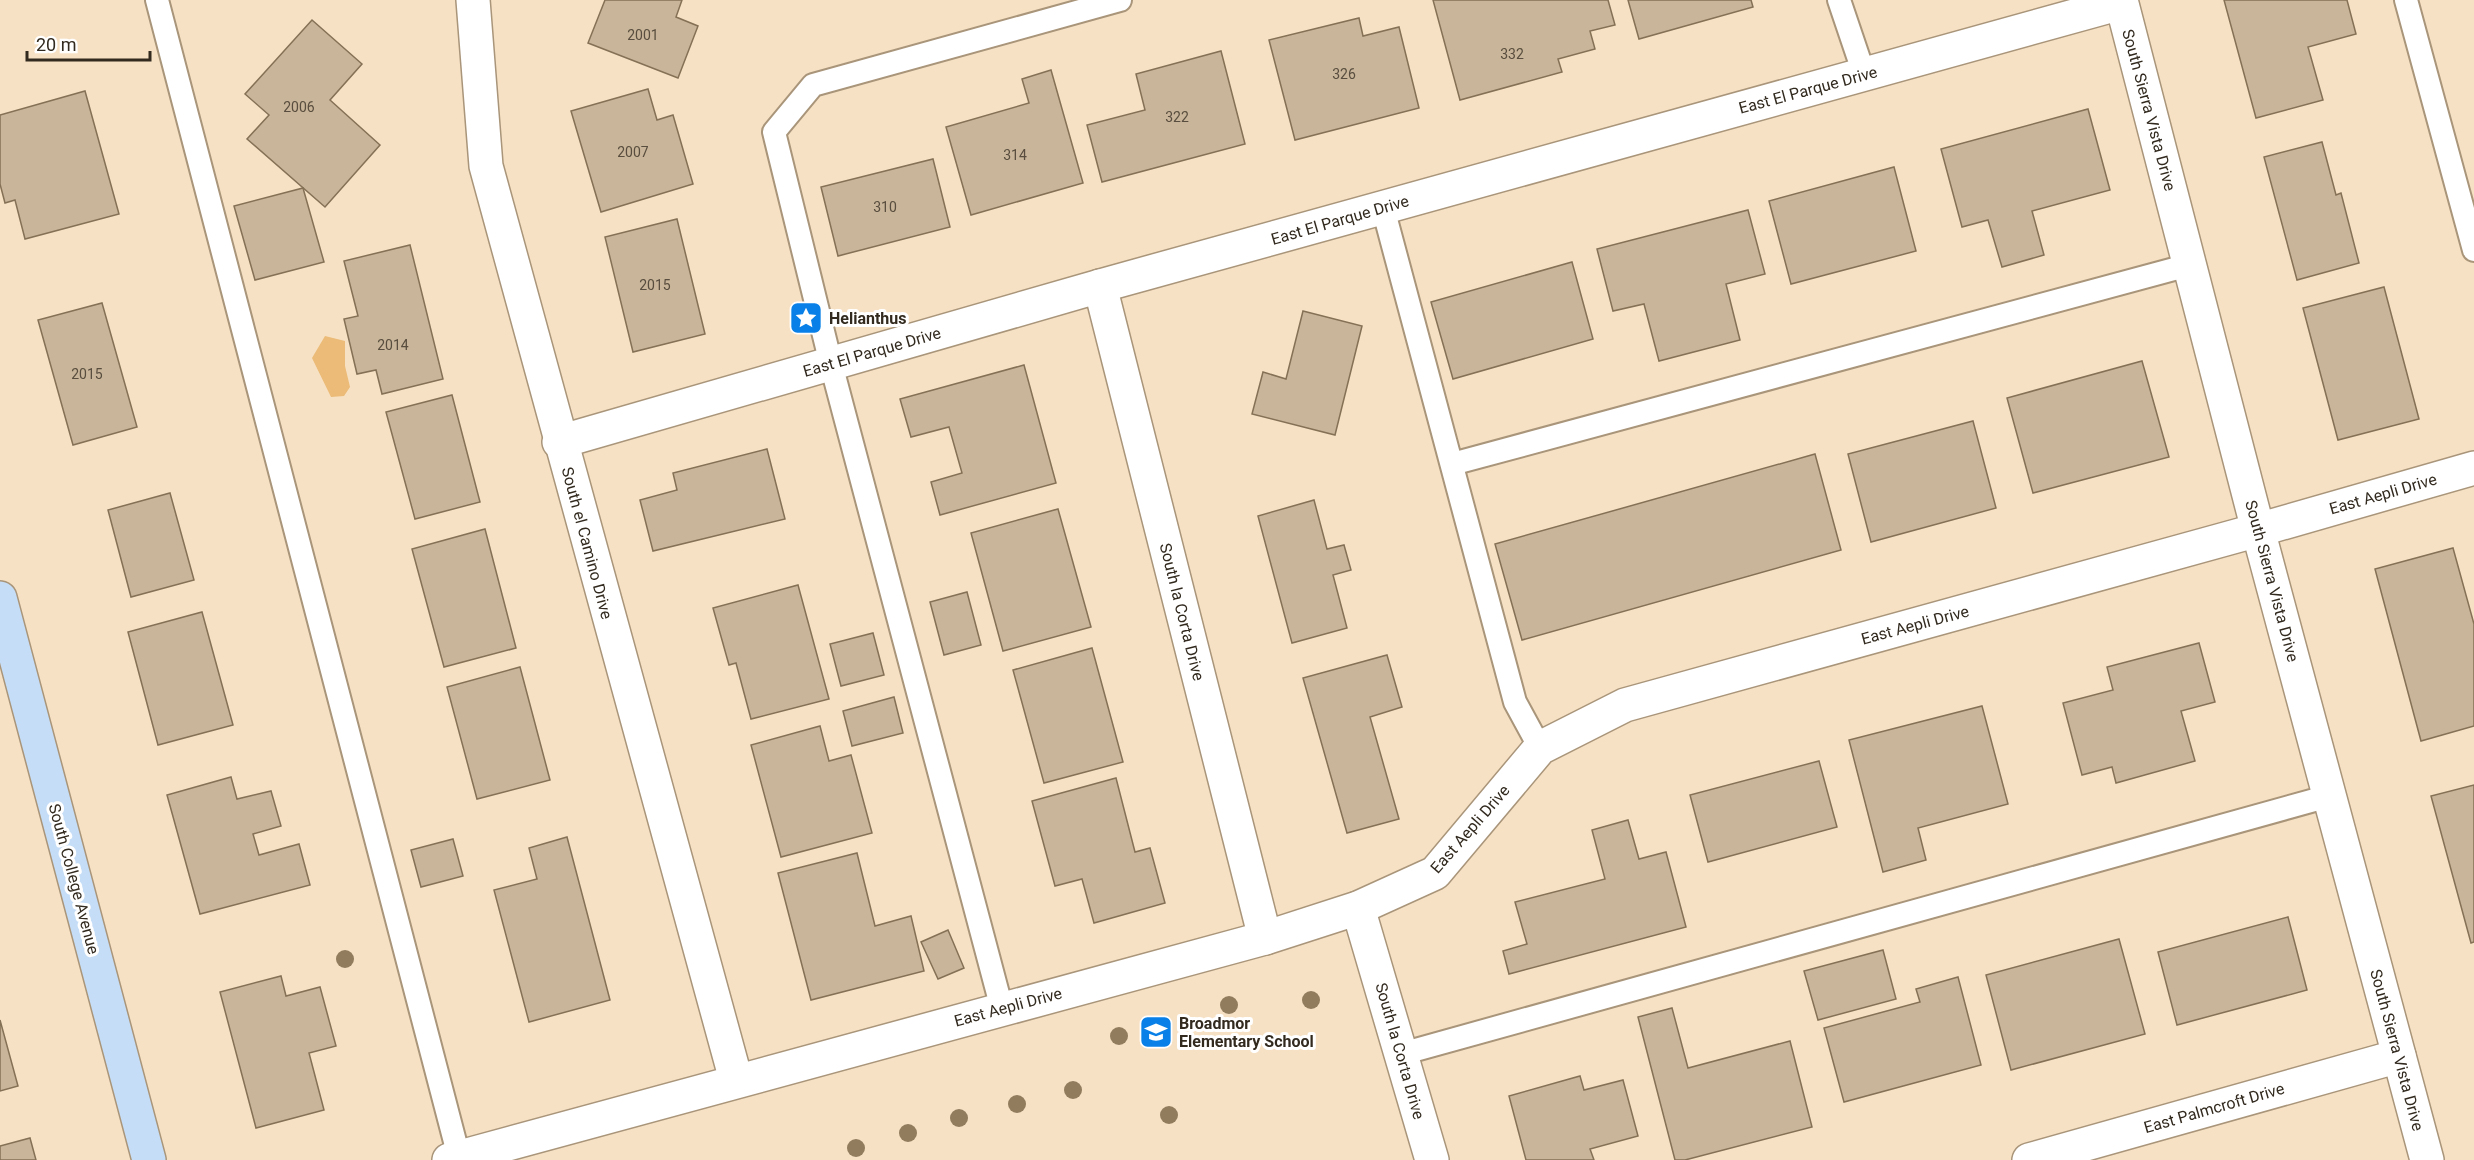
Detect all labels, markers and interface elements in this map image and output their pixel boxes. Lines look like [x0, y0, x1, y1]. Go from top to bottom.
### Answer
scale bar [27, 24, 150, 62]
house number: 2001 [627, 27, 659, 43]
street label: South Sierra Vista Drive [2118, 27, 2180, 193]
text: 20 m [36, 34, 76, 55]
house number: 332 [1500, 46, 1524, 62]
street label: East El Parque Drive [1737, 62, 1879, 118]
house number: 326 [1332, 66, 1356, 82]
house number: 2006 [283, 99, 315, 115]
house number: 322 [1165, 109, 1189, 125]
house number: 2007 [617, 144, 649, 160]
house number: 314 [1003, 147, 1027, 163]
street label: East El Parque Drive [1269, 191, 1411, 249]
house number: 310 [873, 199, 897, 215]
house number: 2015 [639, 277, 671, 293]
place icon: Helianthus [788, 300, 824, 336]
place label: Helianthus [829, 309, 907, 328]
street label: East El Parque Drive [801, 323, 943, 381]
house number: 2014 [377, 337, 409, 353]
house number: 2015 [71, 366, 103, 382]
street label: South el Camino Drive [558, 465, 616, 621]
street label: East Aepli Drive [2327, 470, 2439, 518]
street label: South Sierra Vista Drive [2241, 498, 2303, 664]
street label: South la Corta Drive [1156, 541, 1208, 683]
street label: East Aepli Drive [1859, 601, 1971, 649]
street label: East Aepli Drive [1426, 781, 1514, 877]
street label: South College Avenue [45, 802, 103, 956]
street label: South Sierra Vista Drive [2366, 967, 2428, 1133]
street label: South la Corta Drive [1371, 980, 1429, 1122]
street label: East Aepli Drive [952, 983, 1064, 1031]
school or university icon: Broadmor Elementary School [1138, 1014, 1174, 1050]
place label: Broadmor Elementary School [1179, 1014, 1314, 1051]
street label: East Palmcroft Drive [2142, 1079, 2286, 1137]

